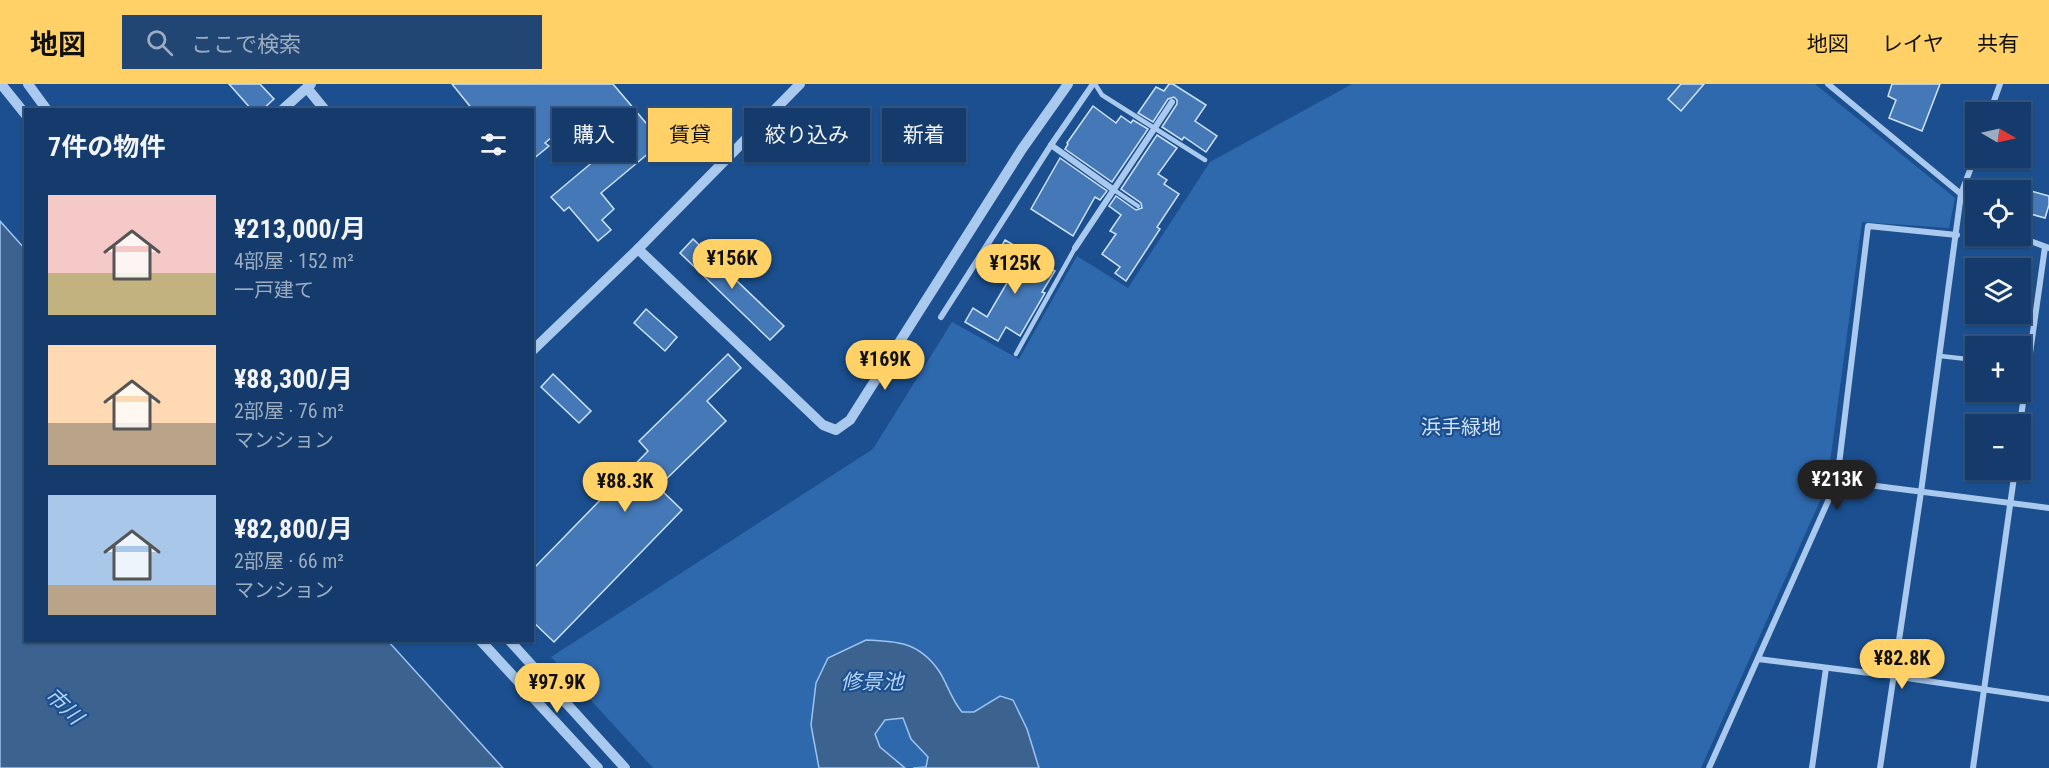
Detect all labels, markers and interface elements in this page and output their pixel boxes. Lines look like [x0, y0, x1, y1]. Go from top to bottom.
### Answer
search box [122, 15, 542, 69]
icon: search [143, 26, 176, 59]
text: 地図 [30, 28, 86, 61]
text: ここで検索 [191, 32, 301, 57]
text: 地図 [1807, 32, 1849, 56]
text: レイヤ [1882, 32, 1944, 56]
text: 共有 [1977, 32, 2019, 56]
north arrow [1965, 102, 2031, 168]
map controls [1965, 102, 2031, 480]
chip: 購入 [552, 108, 636, 162]
chip: 賃貸 [648, 108, 732, 162]
chip: 絞り込み [744, 108, 870, 162]
chip: 新着 [882, 108, 966, 162]
icon: filters [477, 128, 510, 161]
text: 7件の物件 [48, 132, 165, 162]
button: locate [1965, 180, 2031, 246]
text: ¥213,000/月 [234, 214, 366, 244]
icon: home [96, 219, 168, 291]
pin: ¥156K [690, 239, 774, 290]
pin: ¥125K [973, 244, 1057, 295]
text: ¥156K [707, 246, 757, 270]
text: 4部屋 · 152 m² [234, 249, 354, 273]
text: ¥125K [990, 251, 1040, 275]
button: layers [1965, 258, 2031, 324]
text: 一戸建て [234, 278, 314, 302]
button: + [1965, 336, 2031, 402]
pin: ¥169K [843, 340, 927, 391]
text: ¥169K [860, 347, 910, 371]
text: ¥88,300/月 [234, 364, 353, 394]
icon: home [96, 369, 168, 441]
text: 2部屋 · 76 m² [234, 399, 344, 423]
button: − [1965, 414, 2031, 480]
park label: 浜手緑地 [1421, 415, 1501, 439]
text: マンション [234, 428, 334, 452]
pin: ¥213K [1795, 460, 1879, 511]
pin: ¥88.3K [576, 462, 674, 513]
text: ¥213K [1812, 467, 1862, 491]
text: ¥88.3K [597, 469, 653, 493]
text: ¥82,800/月 [234, 514, 353, 544]
icon: home [96, 519, 168, 591]
text: 2部屋 · 66 m² [234, 549, 344, 573]
text: マンション [234, 578, 334, 602]
pin: ¥82.8K [1853, 639, 1951, 690]
text: ¥82.8K [1874, 646, 1930, 670]
pin: ¥97.9K [508, 663, 606, 714]
text: ¥97.9K [529, 670, 585, 694]
water label: 修景池 [841, 670, 905, 694]
water label: 市川 [41, 683, 89, 731]

